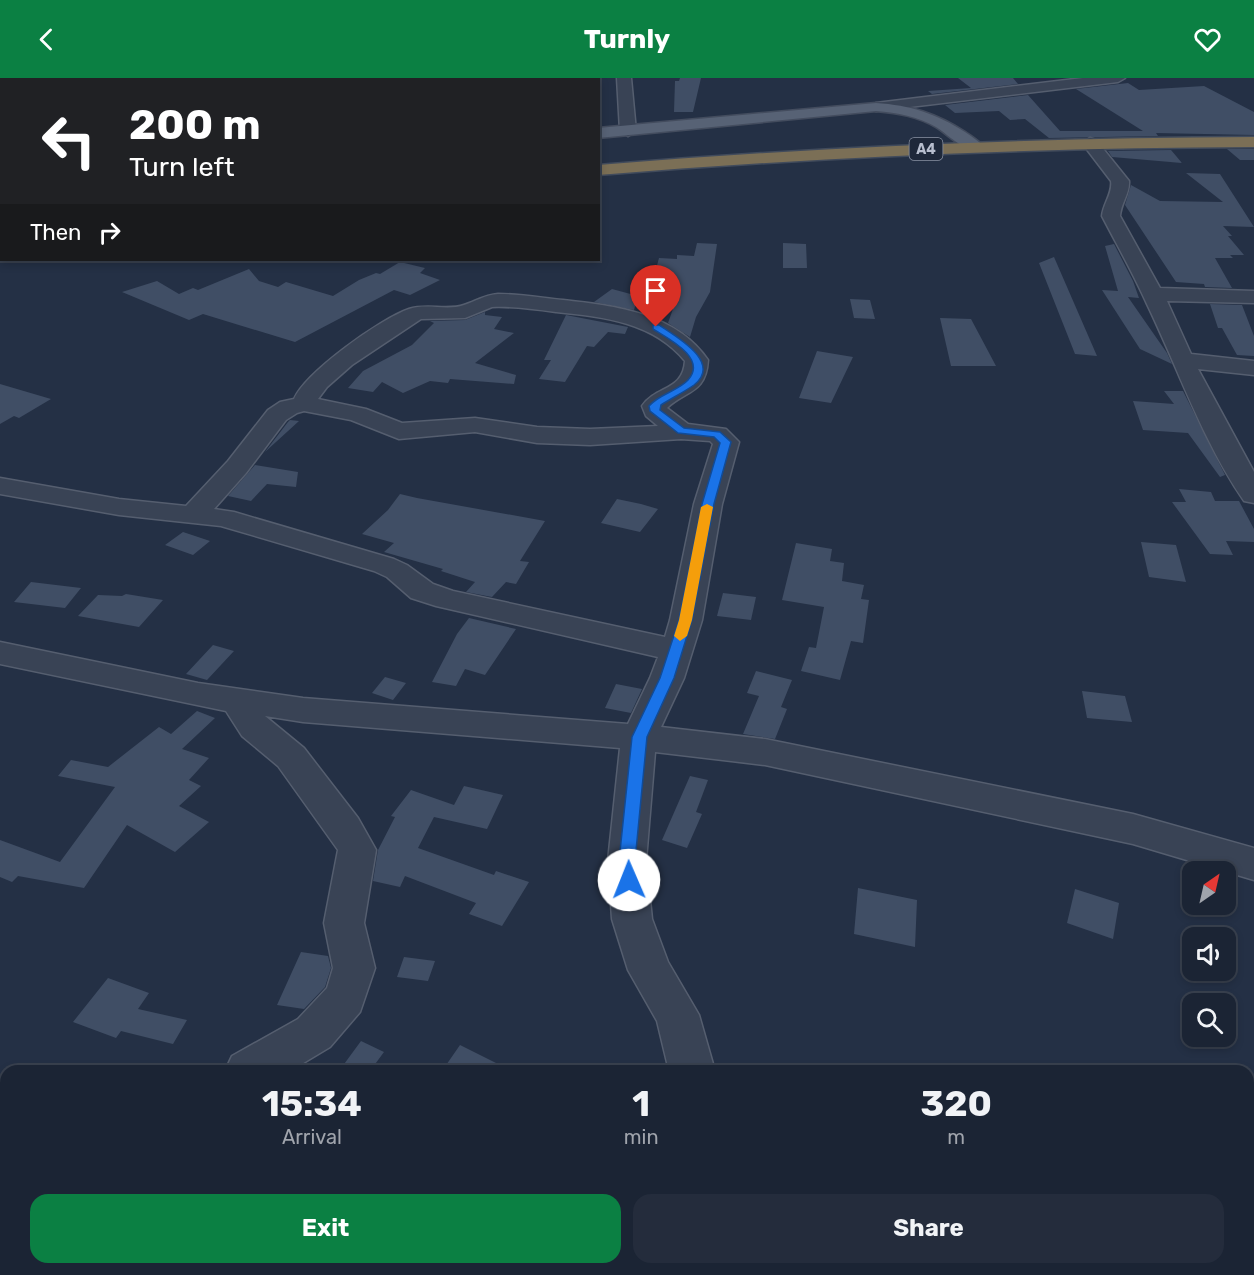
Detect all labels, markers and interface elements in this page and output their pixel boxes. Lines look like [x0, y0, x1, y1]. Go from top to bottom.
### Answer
icon: back [30, 23, 63, 56]
text: Turnly [584, 23, 670, 55]
icon: heart [1191, 23, 1224, 56]
text: 200 m [129, 100, 261, 150]
icon: left [30, 102, 108, 180]
road number: A4 [910, 138, 942, 160]
text: Turn left [129, 151, 234, 183]
icon: right [93, 216, 126, 249]
text: Then [30, 219, 81, 246]
pin [630, 265, 681, 327]
icon: arrive [639, 274, 672, 307]
position arrow [597, 848, 661, 912]
north arrow [1182, 861, 1236, 915]
map controls [1182, 861, 1236, 1047]
button: sound [1182, 927, 1236, 981]
button: search [1182, 993, 1236, 1047]
text: 15:34 [262, 1082, 362, 1125]
text: 1 [632, 1082, 650, 1125]
text: 320 [920, 1082, 992, 1125]
text: Arrival [282, 1125, 342, 1149]
text: min [624, 1125, 659, 1149]
text: m [947, 1125, 965, 1149]
button: Exit [30, 1194, 621, 1263]
button: Share [633, 1194, 1224, 1263]

